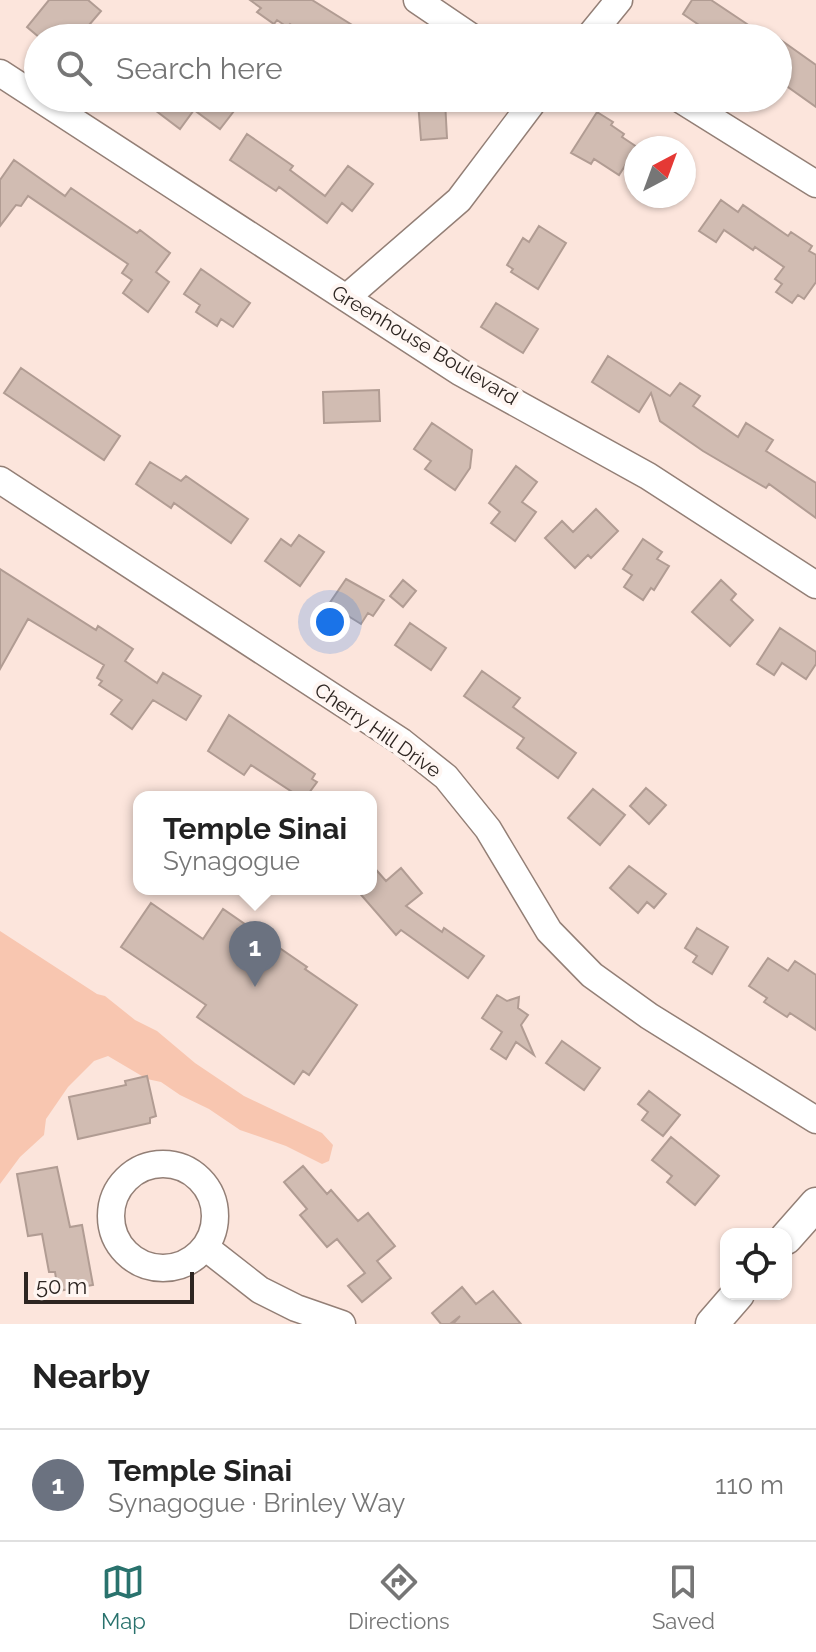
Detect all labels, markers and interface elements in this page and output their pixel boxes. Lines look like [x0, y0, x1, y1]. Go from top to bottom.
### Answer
search box [24, 24, 792, 112]
icon: search [52, 46, 96, 90]
text: Search here [116, 51, 283, 86]
north arrow [624, 136, 696, 208]
street label: Greenhouse Boulevard [328, 280, 522, 410]
your location [310, 602, 350, 642]
street label: Cherry Hill Drive [310, 678, 446, 783]
popup [133, 791, 377, 895]
text: Temple Sinai [163, 811, 347, 846]
text: Synagogue [163, 846, 300, 876]
pin: 1 [229, 921, 281, 987]
map controls [720, 1228, 792, 1300]
button: locate [720, 1228, 792, 1300]
scale bar [24, 1268, 194, 1304]
text: 50 m [36, 1273, 87, 1299]
text: Nearby [32, 1356, 150, 1396]
text: Temple Sinai [108, 1453, 292, 1488]
text: 1 [52, 1470, 64, 1500]
text: 110 m [715, 1470, 784, 1500]
text: Synagogue · Brinley Way [108, 1488, 405, 1518]
tab: Map [101, 1560, 146, 1634]
tab: Directions [348, 1560, 450, 1634]
tab: Saved [652, 1560, 715, 1634]

